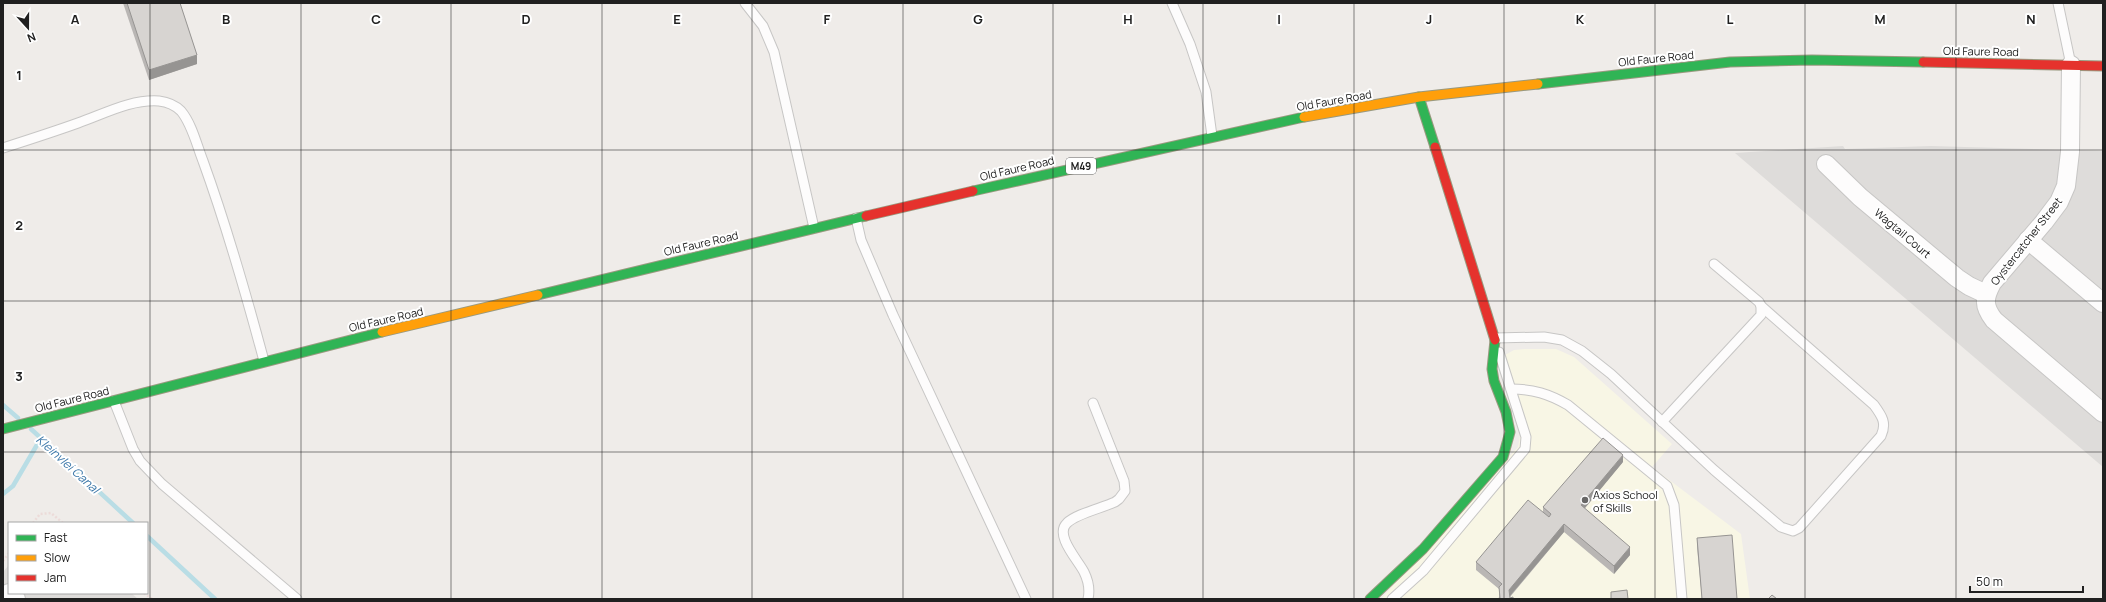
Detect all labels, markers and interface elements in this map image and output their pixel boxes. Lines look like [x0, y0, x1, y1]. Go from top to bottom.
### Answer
north arrow [8, 8, 48, 48]
text: A [71, 10, 80, 28]
text: B [222, 10, 230, 28]
text: C [371, 10, 381, 28]
text: D [521, 10, 531, 28]
text: E [673, 10, 681, 28]
text: F [824, 10, 831, 28]
text: G [973, 10, 983, 28]
text: H [1123, 10, 1133, 28]
text: I [1277, 10, 1281, 28]
text: J [1426, 10, 1432, 28]
text: K [1576, 10, 1585, 28]
text: L [1727, 10, 1734, 28]
text: M [1874, 10, 1886, 28]
text: N [2026, 10, 2036, 28]
text: N [25, 29, 38, 46]
street label: Old Faure Road [1943, 43, 2019, 59]
street label: Old Faure Road [1618, 47, 1694, 69]
text: 1 [16, 66, 22, 84]
street label: Old Faure Road [1295, 86, 1373, 114]
street label: Old Faure Road [978, 152, 1056, 184]
road number: M49 [1066, 158, 1096, 174]
street label: Oystercatcher Street [1987, 194, 2065, 288]
street label: Wagtail Court [1872, 205, 1934, 261]
text: 2 [15, 216, 23, 234]
street label: Old Faure Road [662, 227, 740, 259]
street label: Old Faure Road [347, 303, 425, 335]
text: 3 [15, 367, 23, 385]
street label: Old Faure Road [33, 383, 111, 415]
water label: Kleinvlei Canal [33, 431, 105, 498]
place label: Axios School of Skills [1593, 487, 1658, 515]
marker: Axios School of Skills [1580, 495, 1590, 505]
legend [8, 522, 148, 594]
text: Fast [44, 529, 68, 546]
text: Slow [44, 549, 70, 566]
scale bar [1970, 568, 2083, 594]
text: Jam [44, 569, 66, 586]
text: 50 m [1976, 573, 2003, 590]

